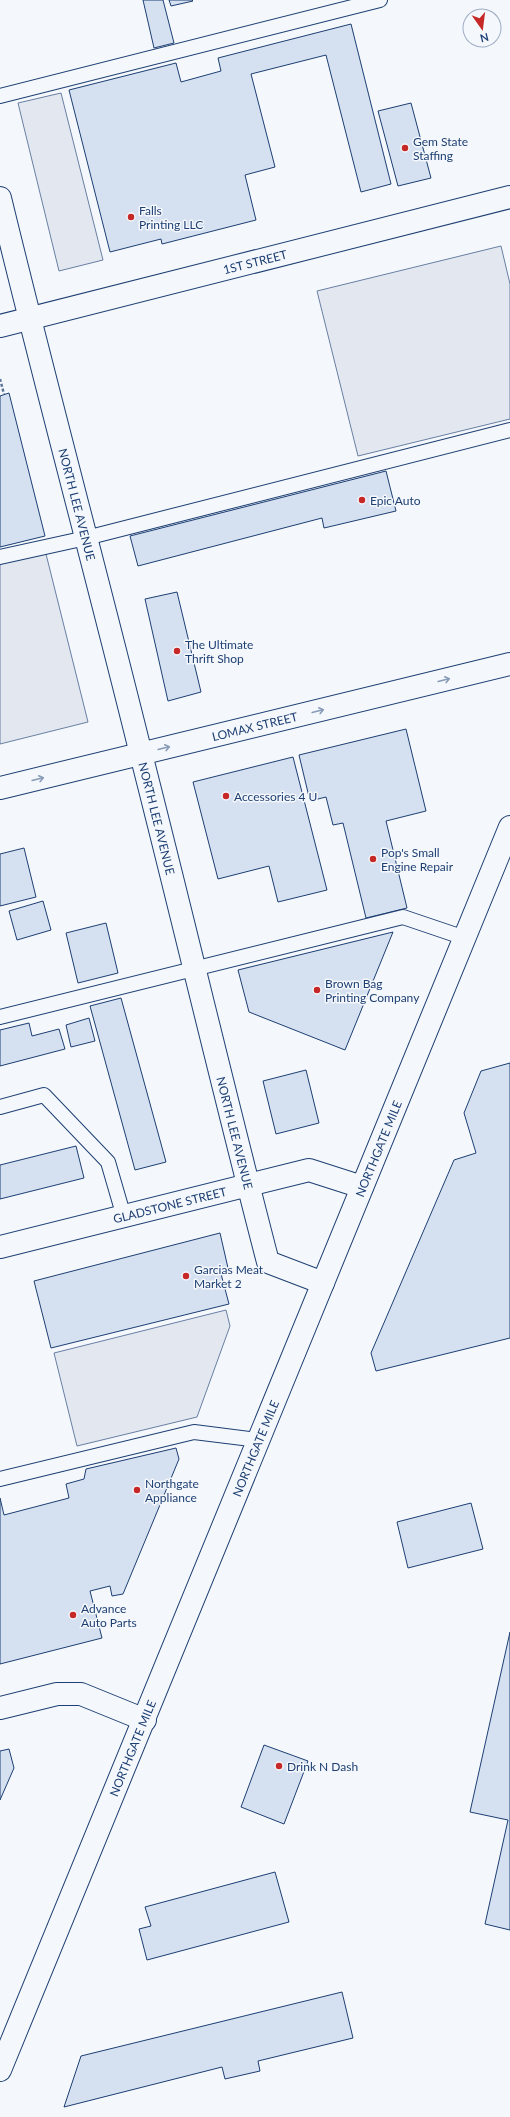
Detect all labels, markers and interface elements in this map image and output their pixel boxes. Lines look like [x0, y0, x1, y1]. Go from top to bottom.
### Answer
north arrow [462, 8, 502, 48]
text: N [479, 31, 490, 46]
place label: Gem State Staffing [413, 134, 468, 163]
marker: Gem State Staffing [400, 143, 410, 153]
place label: Falls Printing LLC [139, 203, 203, 232]
marker: Falls Printing LLC [126, 212, 136, 222]
street label: 1ST STREET [221, 246, 289, 277]
street label: NORTH LEE AVENUE [56, 447, 99, 562]
place label: Epic Auto [370, 493, 421, 508]
marker: Epic Auto [357, 495, 367, 505]
place label: The Ultimate Thrift Shop [185, 637, 253, 666]
marker: The Ultimate Thrift Shop [172, 646, 182, 656]
one-way arrow [437, 676, 450, 683]
one-way arrow [311, 706, 324, 714]
street label: LOMAX STREET [210, 708, 299, 744]
one-way arrow [157, 744, 170, 752]
street label: NORTH LEE AVENUE [136, 760, 178, 876]
one-way arrow [31, 775, 44, 782]
place label: Accessories 4 U [234, 789, 317, 804]
marker: Accessories 4 U [221, 791, 231, 801]
place label: Pop's Small Engine Repair [381, 845, 454, 874]
marker: Pop's Small Engine Repair [368, 854, 378, 864]
place label: Brown Bag Printing Company [325, 976, 420, 1005]
marker: Brown Bag Printing Company [312, 985, 322, 995]
street label: NORTH LEE AVENUE [214, 1075, 257, 1191]
street label: NORTHGATE MILE [352, 1098, 405, 1199]
street label: GLADSTONE STREET [112, 1183, 228, 1226]
place label: Garcias Meat Market 2 [194, 1262, 264, 1291]
marker: Garcias Meat Market 2 [181, 1271, 191, 1281]
street label: NORTHGATE MILE [229, 1398, 282, 1499]
place label: Northgate Appliance [145, 1476, 199, 1505]
marker: Northgate Appliance [132, 1485, 142, 1495]
place label: Advance Auto Parts [81, 1601, 137, 1630]
marker: Advance Auto Parts [68, 1610, 78, 1620]
street label: NORTHGATE MILE [106, 1697, 159, 1799]
place label: Drink N Dash [287, 1759, 358, 1774]
marker: Drink N Dash [274, 1761, 284, 1771]

